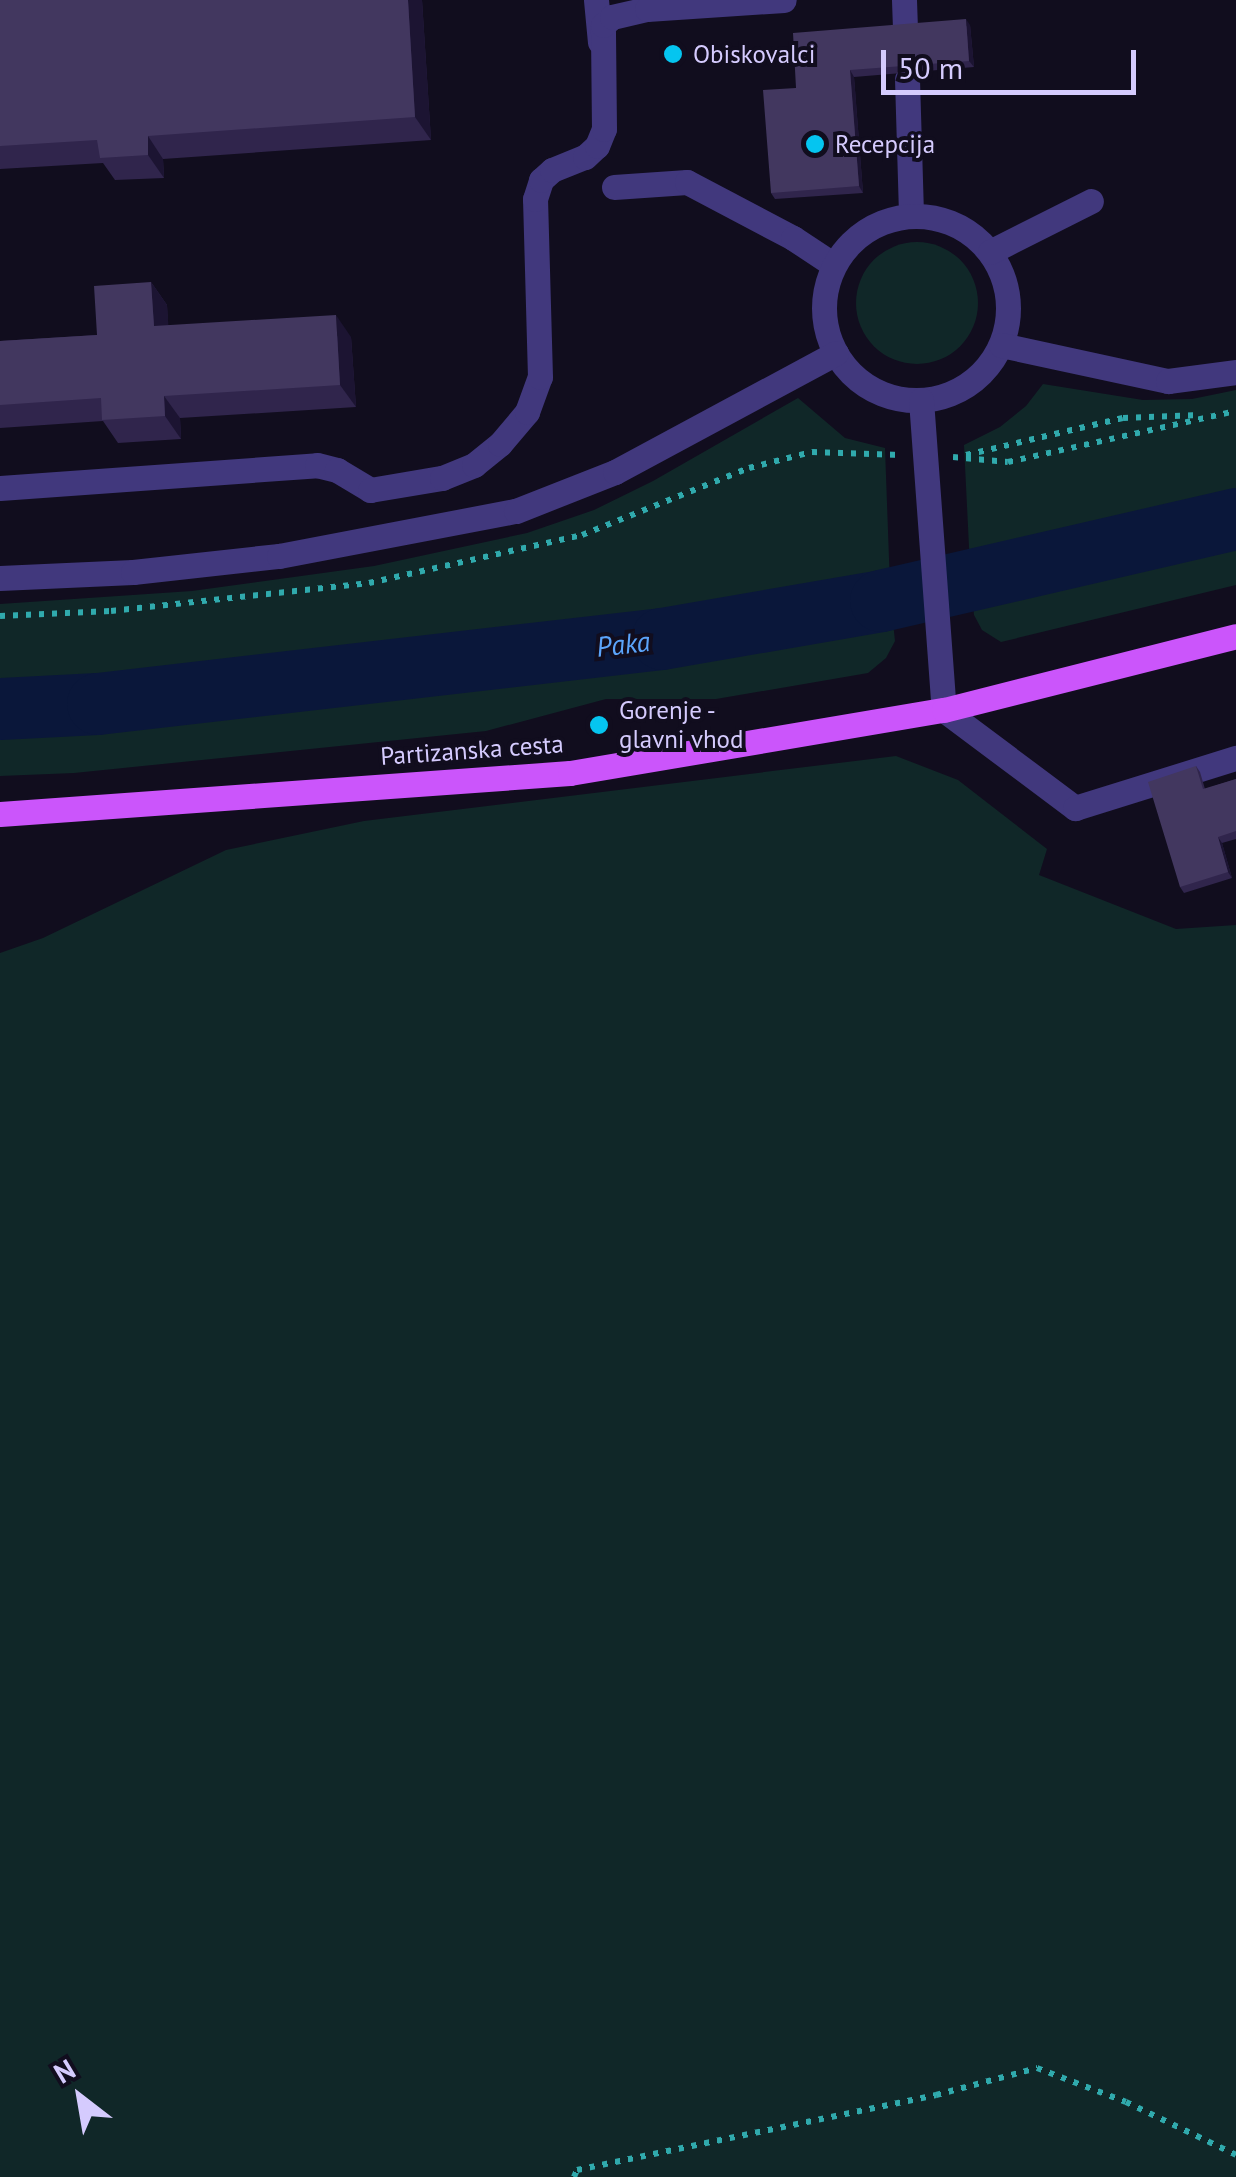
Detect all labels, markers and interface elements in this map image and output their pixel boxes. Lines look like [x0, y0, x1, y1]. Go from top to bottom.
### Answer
scale bar [886, 30, 1141, 92]
place label: Obiskovalci [693, 39, 815, 69]
marker: Obiskovalci [662, 43, 684, 65]
text: 50 m [898, 48, 963, 87]
place label: Recepcija [835, 129, 935, 159]
marker: Recepcija [804, 133, 826, 155]
water label: Paka [594, 624, 652, 664]
place label: Gorenje - glavni vhod [619, 696, 744, 755]
marker: Gorenje - glavni vhod [588, 714, 610, 736]
street label: Partizanska cesta [379, 729, 565, 771]
north arrow [30, 2047, 130, 2147]
text: N [47, 2050, 82, 2091]

